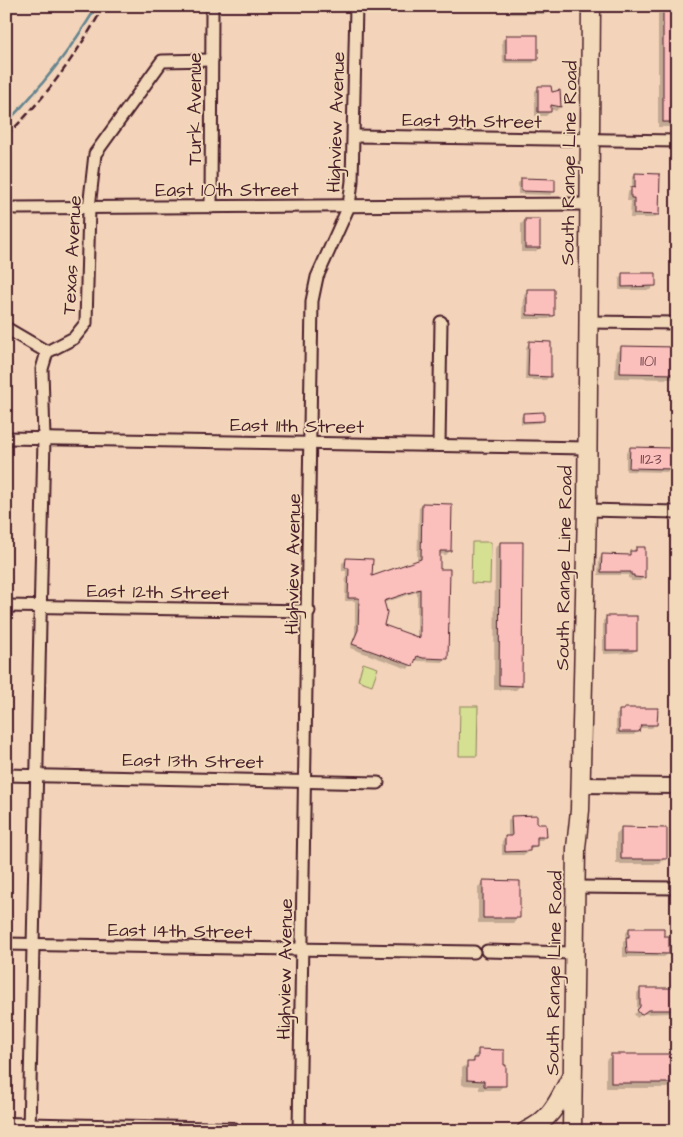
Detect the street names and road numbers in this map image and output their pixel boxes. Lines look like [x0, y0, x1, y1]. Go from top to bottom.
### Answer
street label: Highview Avenue [321, 51, 353, 193]
street label: Turk Avenue [182, 53, 209, 165]
street label: South Range Line Road [554, 60, 586, 266]
street label: East 9th Street [402, 107, 542, 136]
street label: East 10th Street [155, 177, 299, 204]
street label: Texas Avenue [56, 195, 89, 316]
street label: East 11th Street [230, 412, 364, 441]
street label: South Range Line Road [549, 465, 581, 671]
street label: Highview Avenue [279, 493, 309, 635]
street label: East 12th Street [87, 578, 230, 607]
street label: East 13th Street [122, 747, 264, 776]
street label: South Range Line Road [539, 870, 571, 1076]
street label: Highview Avenue [271, 898, 301, 1040]
street label: East 14th Street [108, 917, 253, 946]

